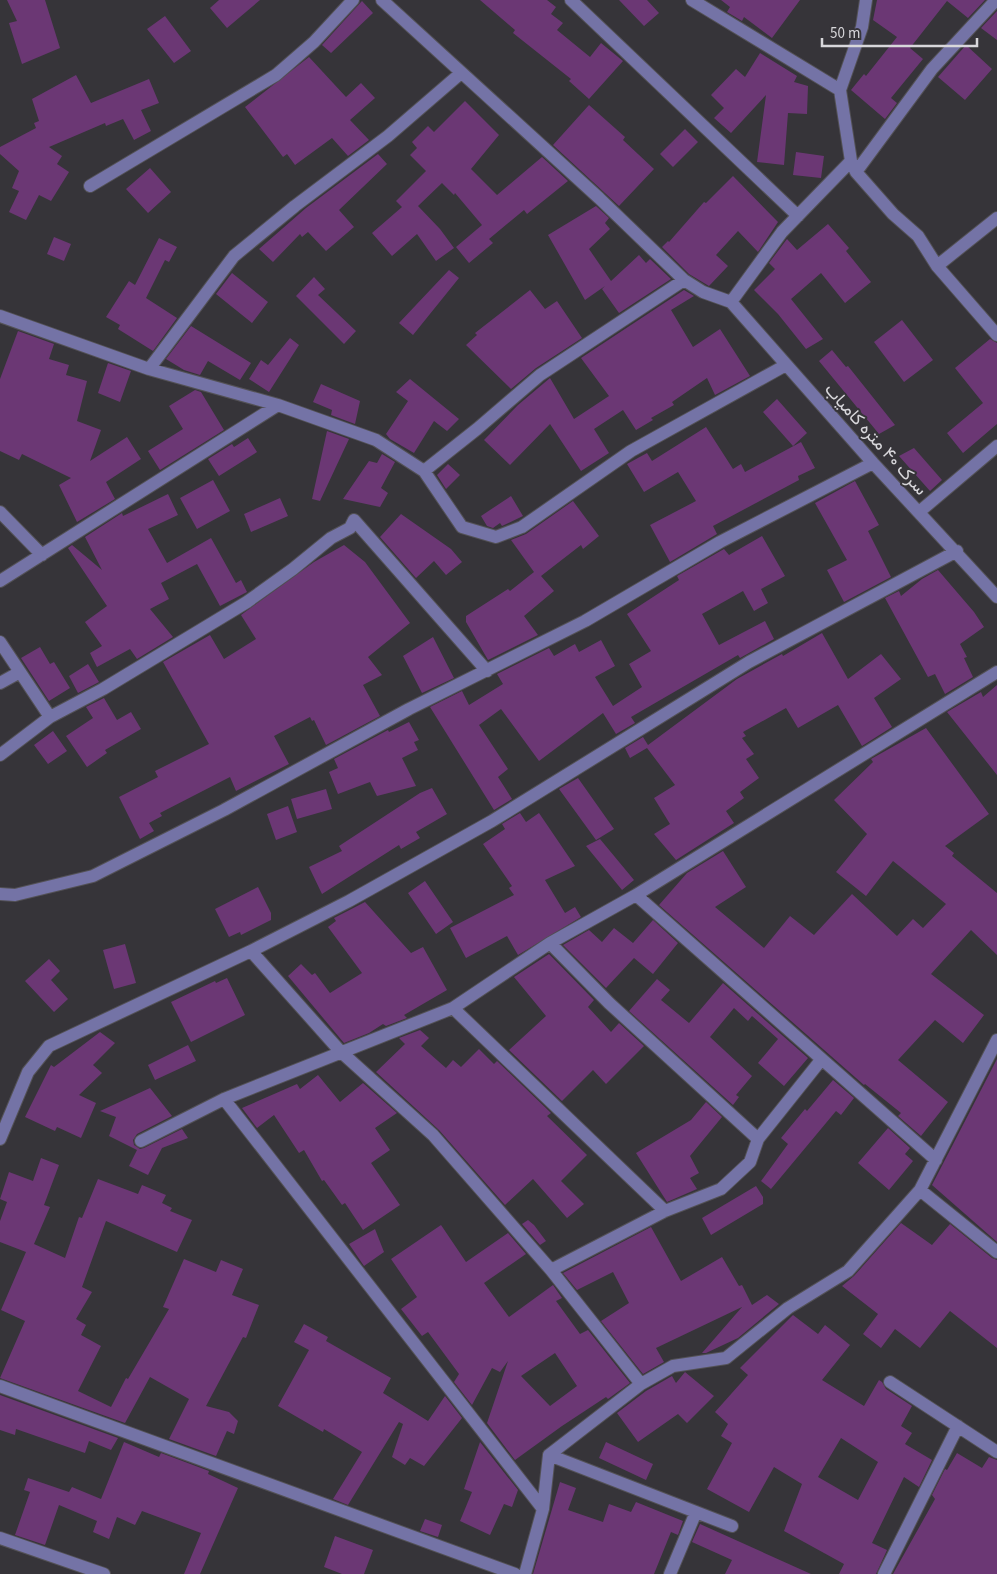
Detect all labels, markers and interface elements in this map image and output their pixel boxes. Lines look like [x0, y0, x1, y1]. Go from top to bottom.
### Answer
scale bar [822, 15, 977, 47]
text: 50 m [830, 23, 860, 44]
street label: سرک ۴۰ متره کامیاب [818, 378, 933, 501]

